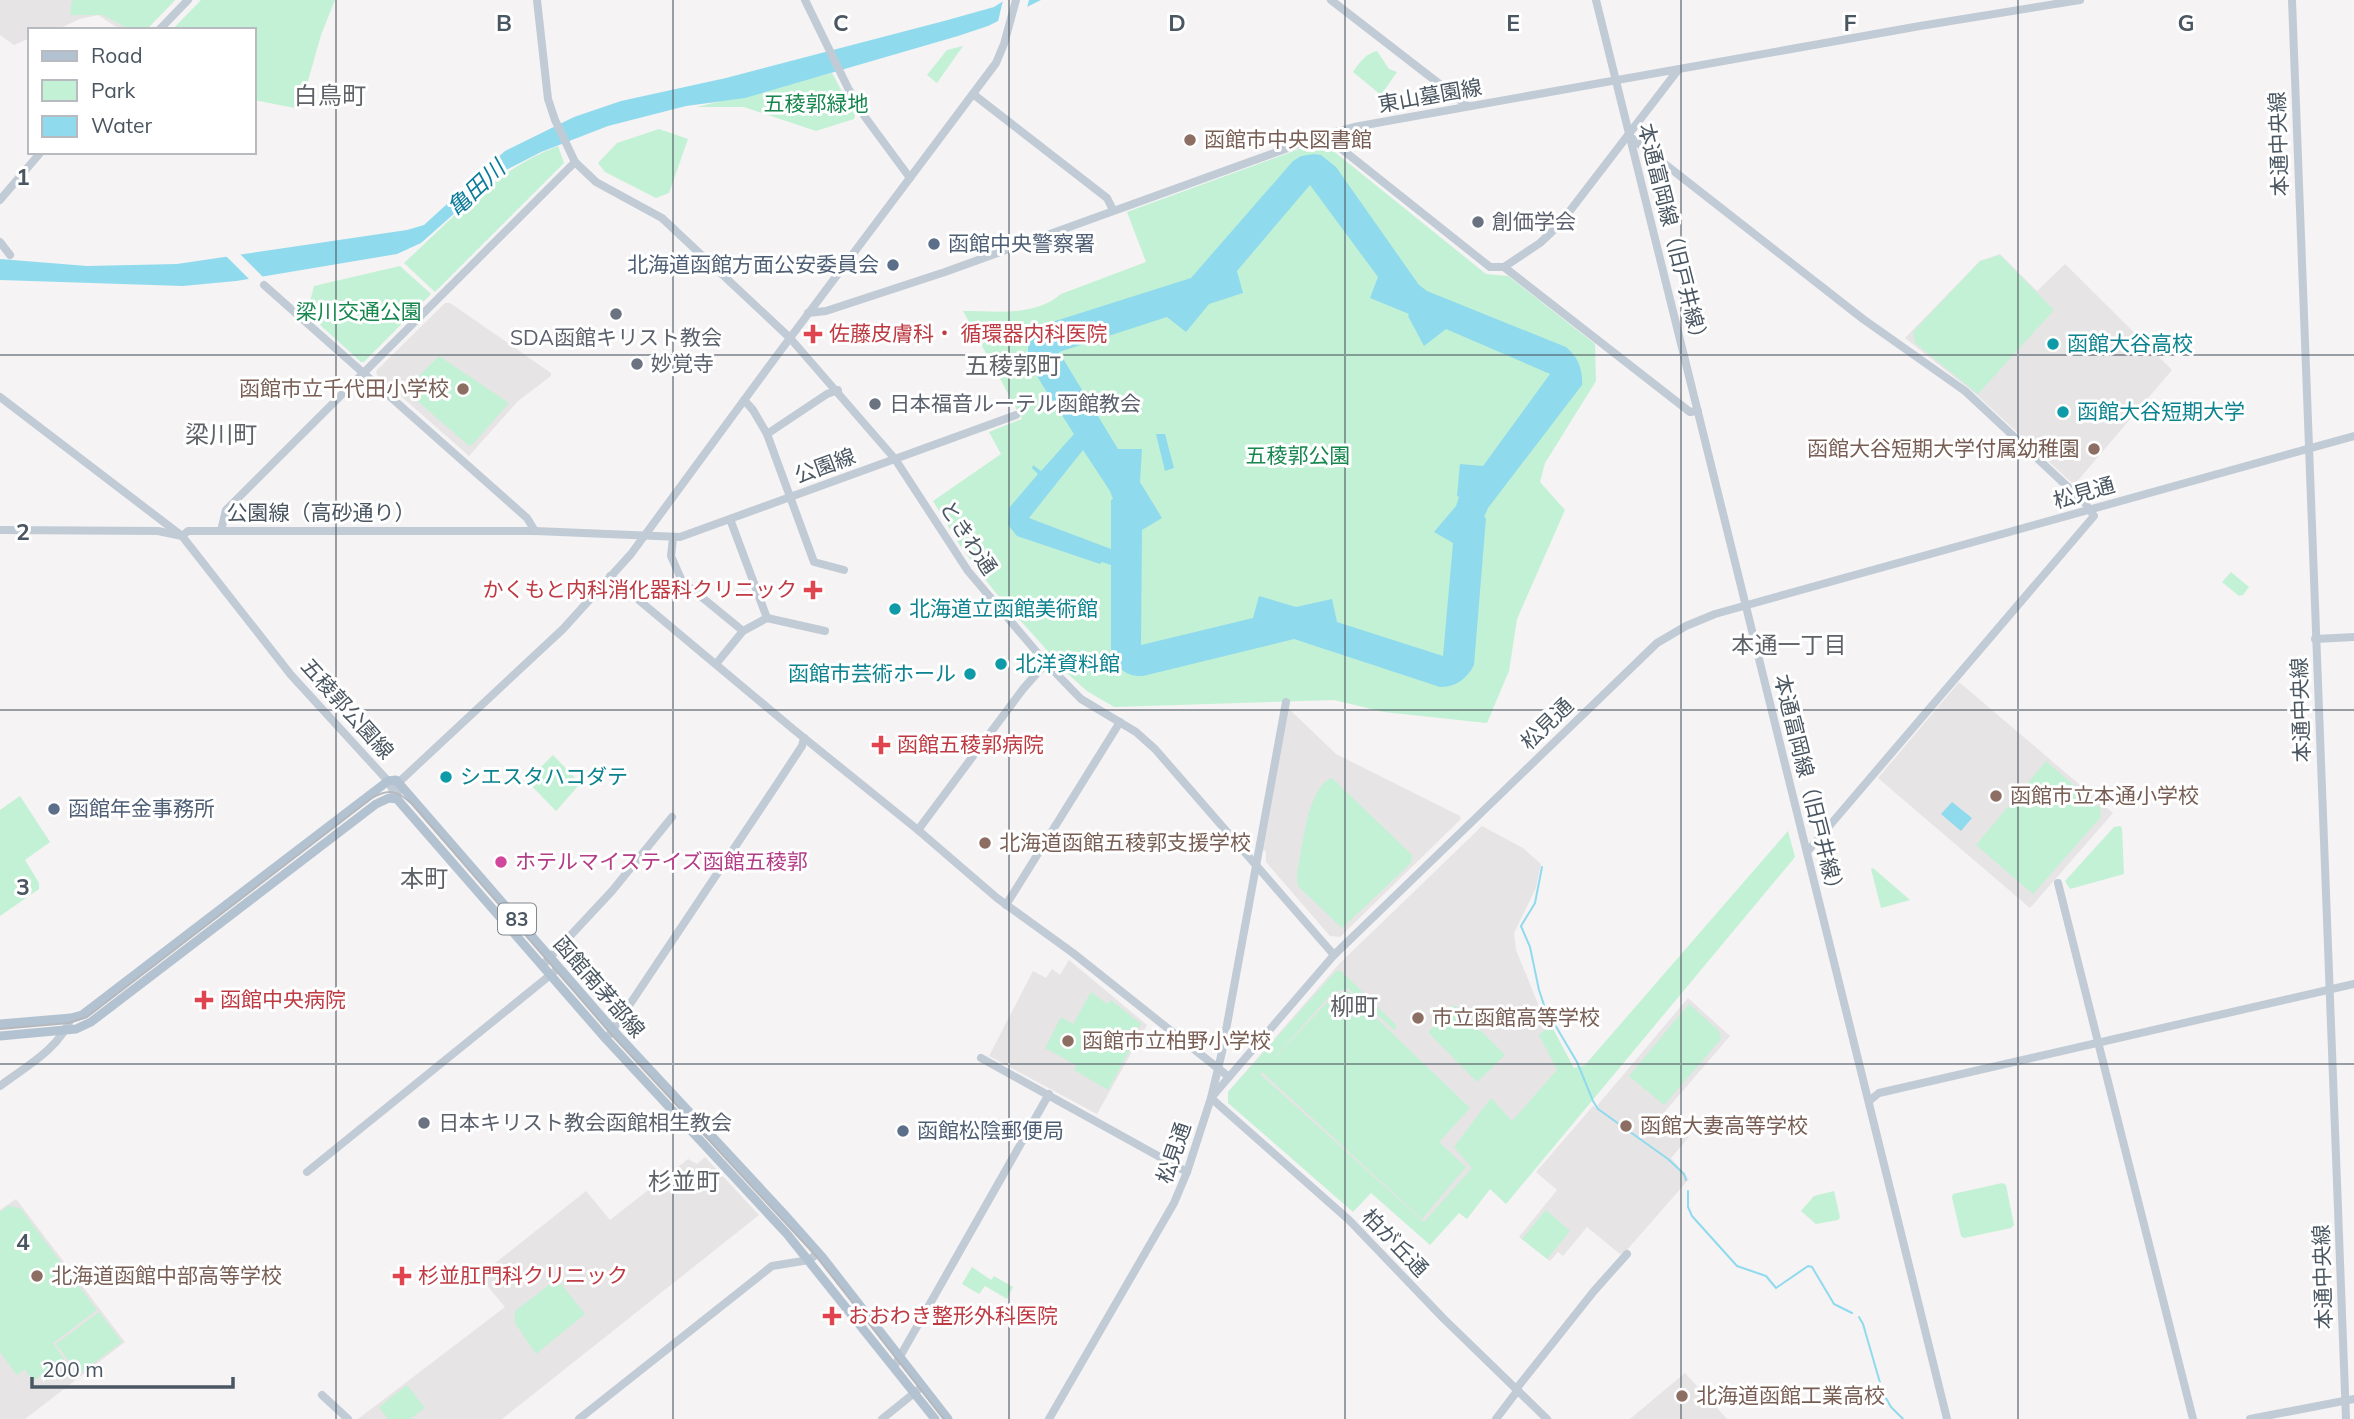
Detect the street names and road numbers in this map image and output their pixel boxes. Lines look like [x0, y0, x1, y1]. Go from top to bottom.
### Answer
street label: 東山墓園線 [1376, 73, 1484, 117]
street label: 本通中央線 [2263, 91, 2293, 197]
street label: 本通富岡線（旧戸井線） [1633, 121, 1715, 351]
street label: 公園線 [791, 442, 859, 488]
street label: 松見通 [2050, 471, 2118, 513]
street label: ときわ通 [935, 495, 1003, 580]
street label: 公園線（高砂通り） [227, 499, 416, 525]
street label: 五稜郭公園線 [296, 653, 400, 764]
street label: 本通中央線 [2285, 657, 2315, 763]
street label: 本通富岡線（旧戸井線） [1769, 672, 1851, 902]
street label: 松見通 [1515, 692, 1578, 755]
road number: 83 [498, 903, 536, 934]
street label: 函館南茅部線 [549, 930, 651, 1042]
street label: 松見通 [1151, 1119, 1196, 1187]
street label: 柏が丘通 [1357, 1203, 1434, 1282]
street label: 本通中央線 [2307, 1224, 2337, 1330]

